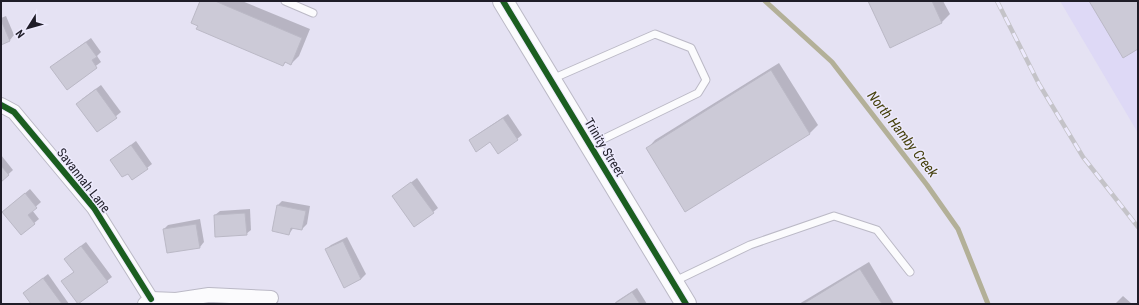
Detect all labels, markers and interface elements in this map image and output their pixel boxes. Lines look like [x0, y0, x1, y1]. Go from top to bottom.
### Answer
north arrow [8, 8, 48, 48]
text: N [13, 27, 28, 40]
water label: North Hamby Creek [864, 88, 942, 181]
street label: Trinity Street [581, 115, 628, 179]
street label: Savannah Lane [54, 145, 113, 215]

